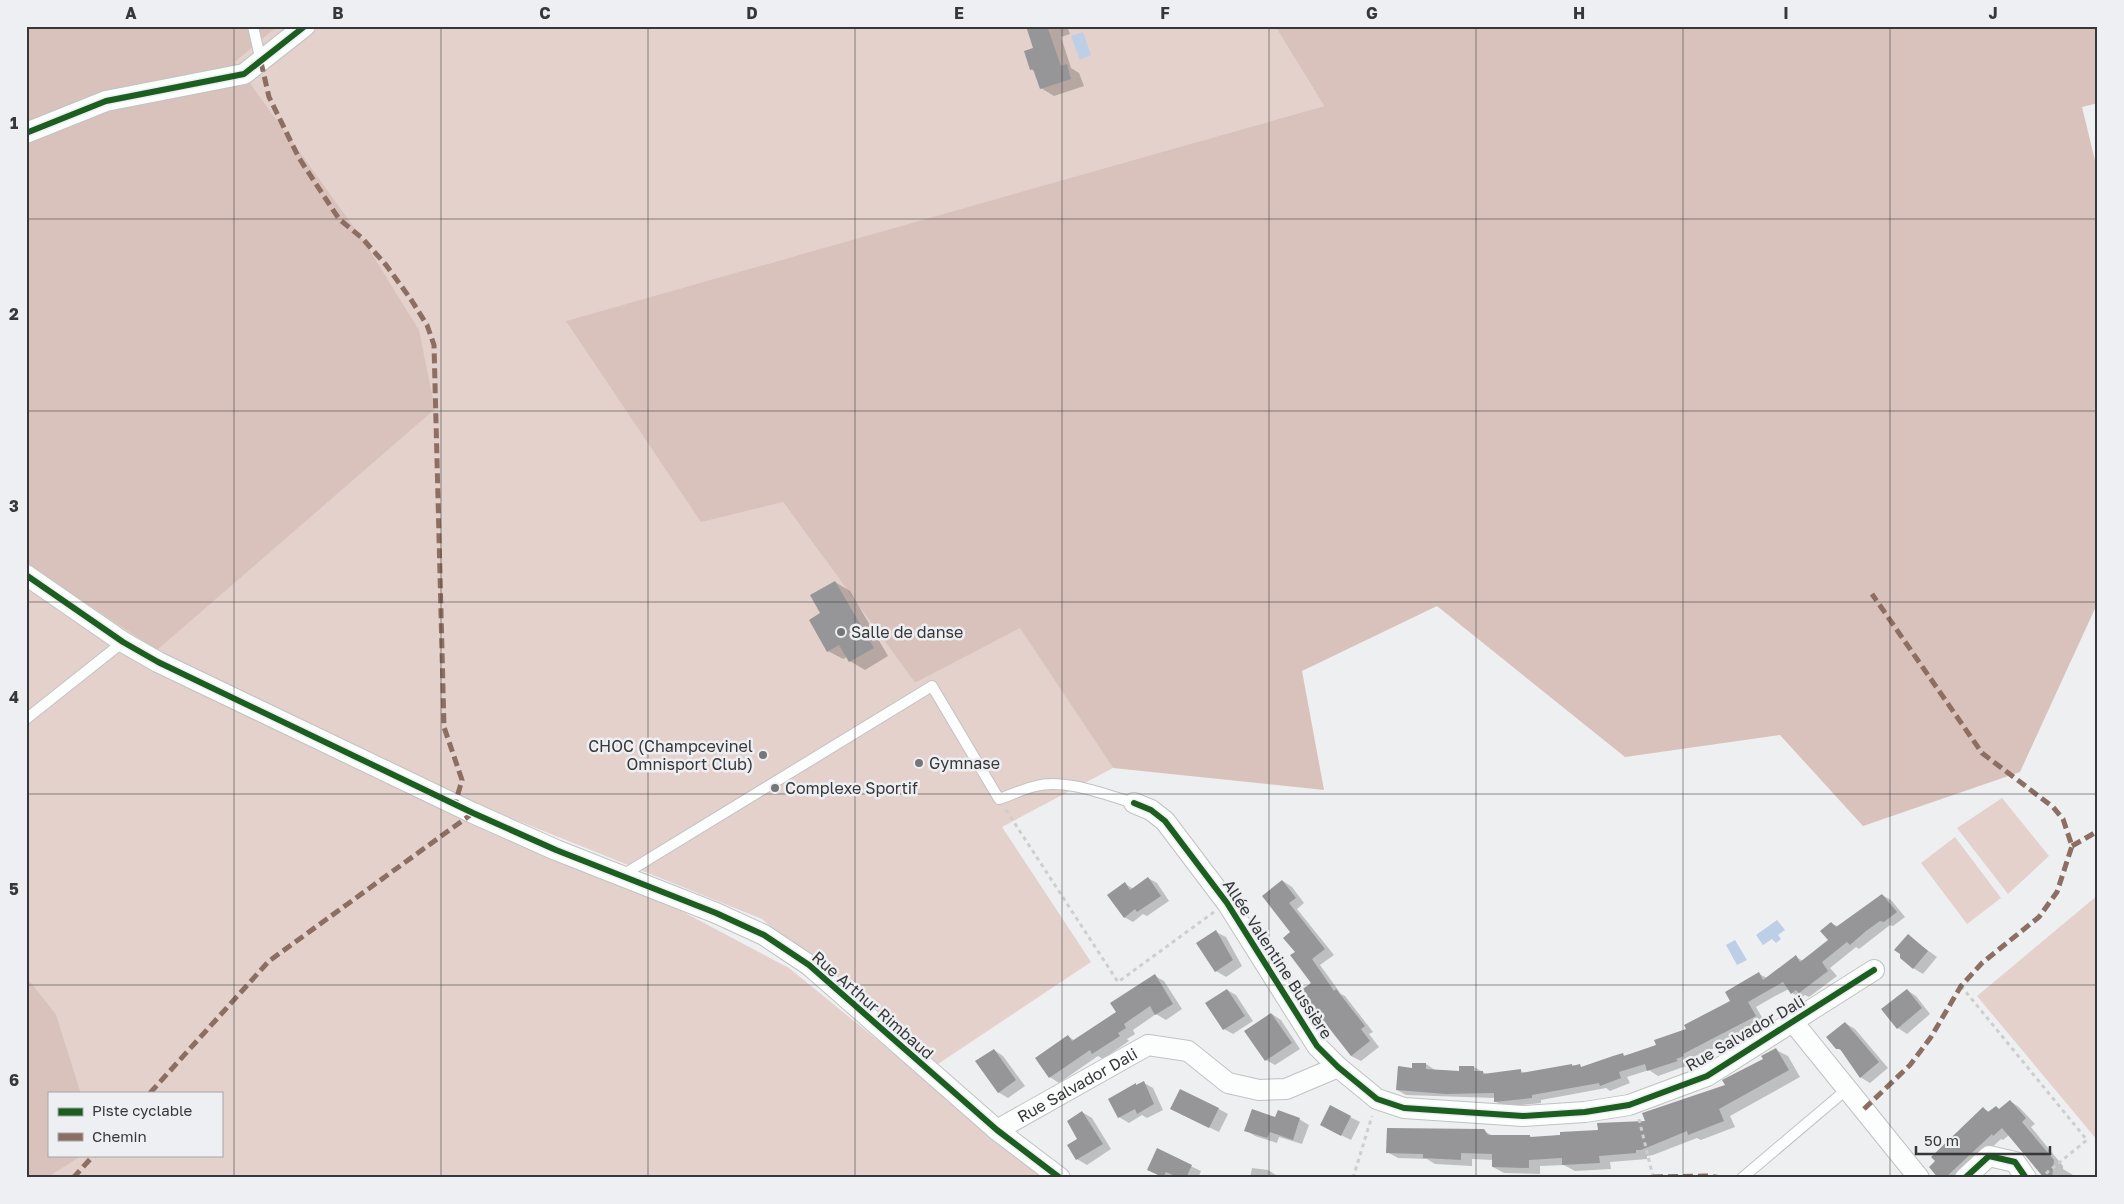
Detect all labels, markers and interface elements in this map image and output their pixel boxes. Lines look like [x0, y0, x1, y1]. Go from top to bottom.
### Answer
text: A [125, 3, 137, 23]
text: B [332, 3, 344, 23]
text: C [539, 3, 551, 23]
text: D [746, 3, 758, 23]
text: E [954, 3, 964, 23]
text: F [1160, 3, 1170, 23]
text: G [1366, 3, 1378, 23]
text: H [1573, 3, 1585, 23]
text: I [1783, 3, 1789, 23]
text: J [1988, 3, 1998, 23]
text: 1 [10, 113, 18, 133]
text: 2 [9, 304, 19, 324]
text: 3 [9, 496, 19, 516]
place label: Salle de danse [851, 622, 963, 642]
marker: Salle de danse [835, 626, 847, 638]
text: 4 [9, 687, 19, 707]
place label: CHOC (Champcevinel Omnisport Club) [588, 736, 753, 774]
marker: CHOC (Champcevinel Omnisport Club) [757, 749, 769, 761]
place label: Gymnase [929, 753, 1000, 773]
marker: Gymnase [913, 757, 925, 769]
place label: Complexe Sportif [785, 778, 918, 798]
marker: Complexe Sportif [769, 782, 781, 794]
street label: Allée Valentine Bussière [1219, 876, 1337, 1042]
text: 5 [9, 879, 19, 899]
street label: Rue Arthur Rimbaud [808, 947, 938, 1063]
street label: Rue Salvador Dali [1682, 991, 1808, 1075]
street label: Rue Salvador Dali [1014, 1043, 1141, 1127]
text: 6 [9, 1070, 19, 1090]
legend [48, 1092, 222, 1156]
text: Piste cyclable [92, 1101, 193, 1119]
scale bar [1916, 1124, 2050, 1156]
text: Chemin [92, 1127, 147, 1145]
text: 50 m [1924, 1131, 1959, 1149]

